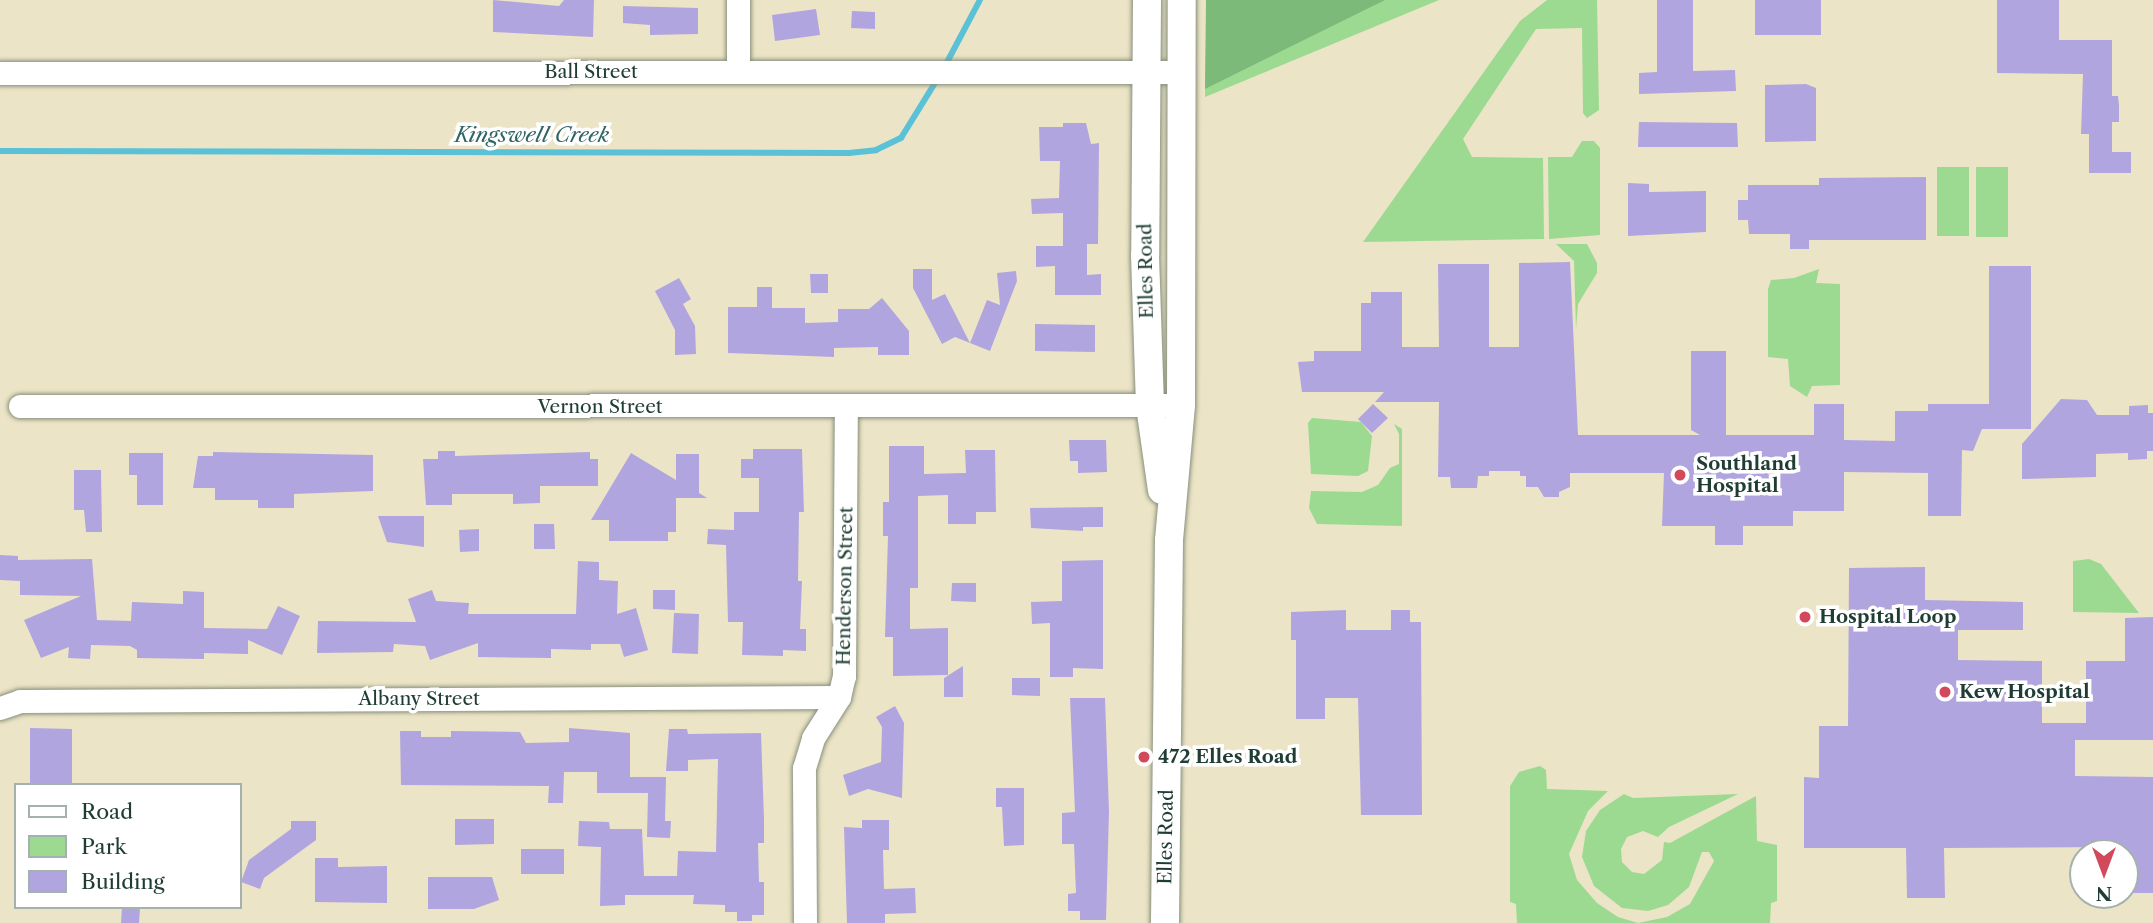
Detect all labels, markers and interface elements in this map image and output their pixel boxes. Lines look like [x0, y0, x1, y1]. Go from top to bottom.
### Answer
street label: Ball Street [544, 61, 638, 83]
water label: Kingswell Creek [455, 122, 609, 148]
street label: Elles Road [1134, 223, 1158, 319]
street label: Vernon Street [537, 396, 663, 418]
place label: Southland Hospital [1696, 453, 1797, 497]
marker: Southland Hospital [1670, 465, 1690, 485]
street label: Henderson Street [832, 506, 858, 666]
place label: Hospital Loop [1819, 606, 1956, 628]
marker: Hospital Loop [1797, 609, 1813, 625]
place label: Kew Hospital [1959, 681, 2090, 703]
marker: Kew Hospital [1937, 684, 1953, 700]
street label: Albany Street [358, 688, 480, 710]
place label: 472 Elles Road [1158, 746, 1297, 768]
marker: 472 Elles Road [1136, 749, 1152, 765]
legend [14, 783, 242, 909]
street label: Elles Road [1154, 789, 1178, 885]
text: Road [81, 799, 133, 824]
text: Park [81, 834, 127, 859]
north arrow [2069, 839, 2139, 909]
text: Building [81, 869, 165, 894]
text: N [2096, 882, 2112, 905]

